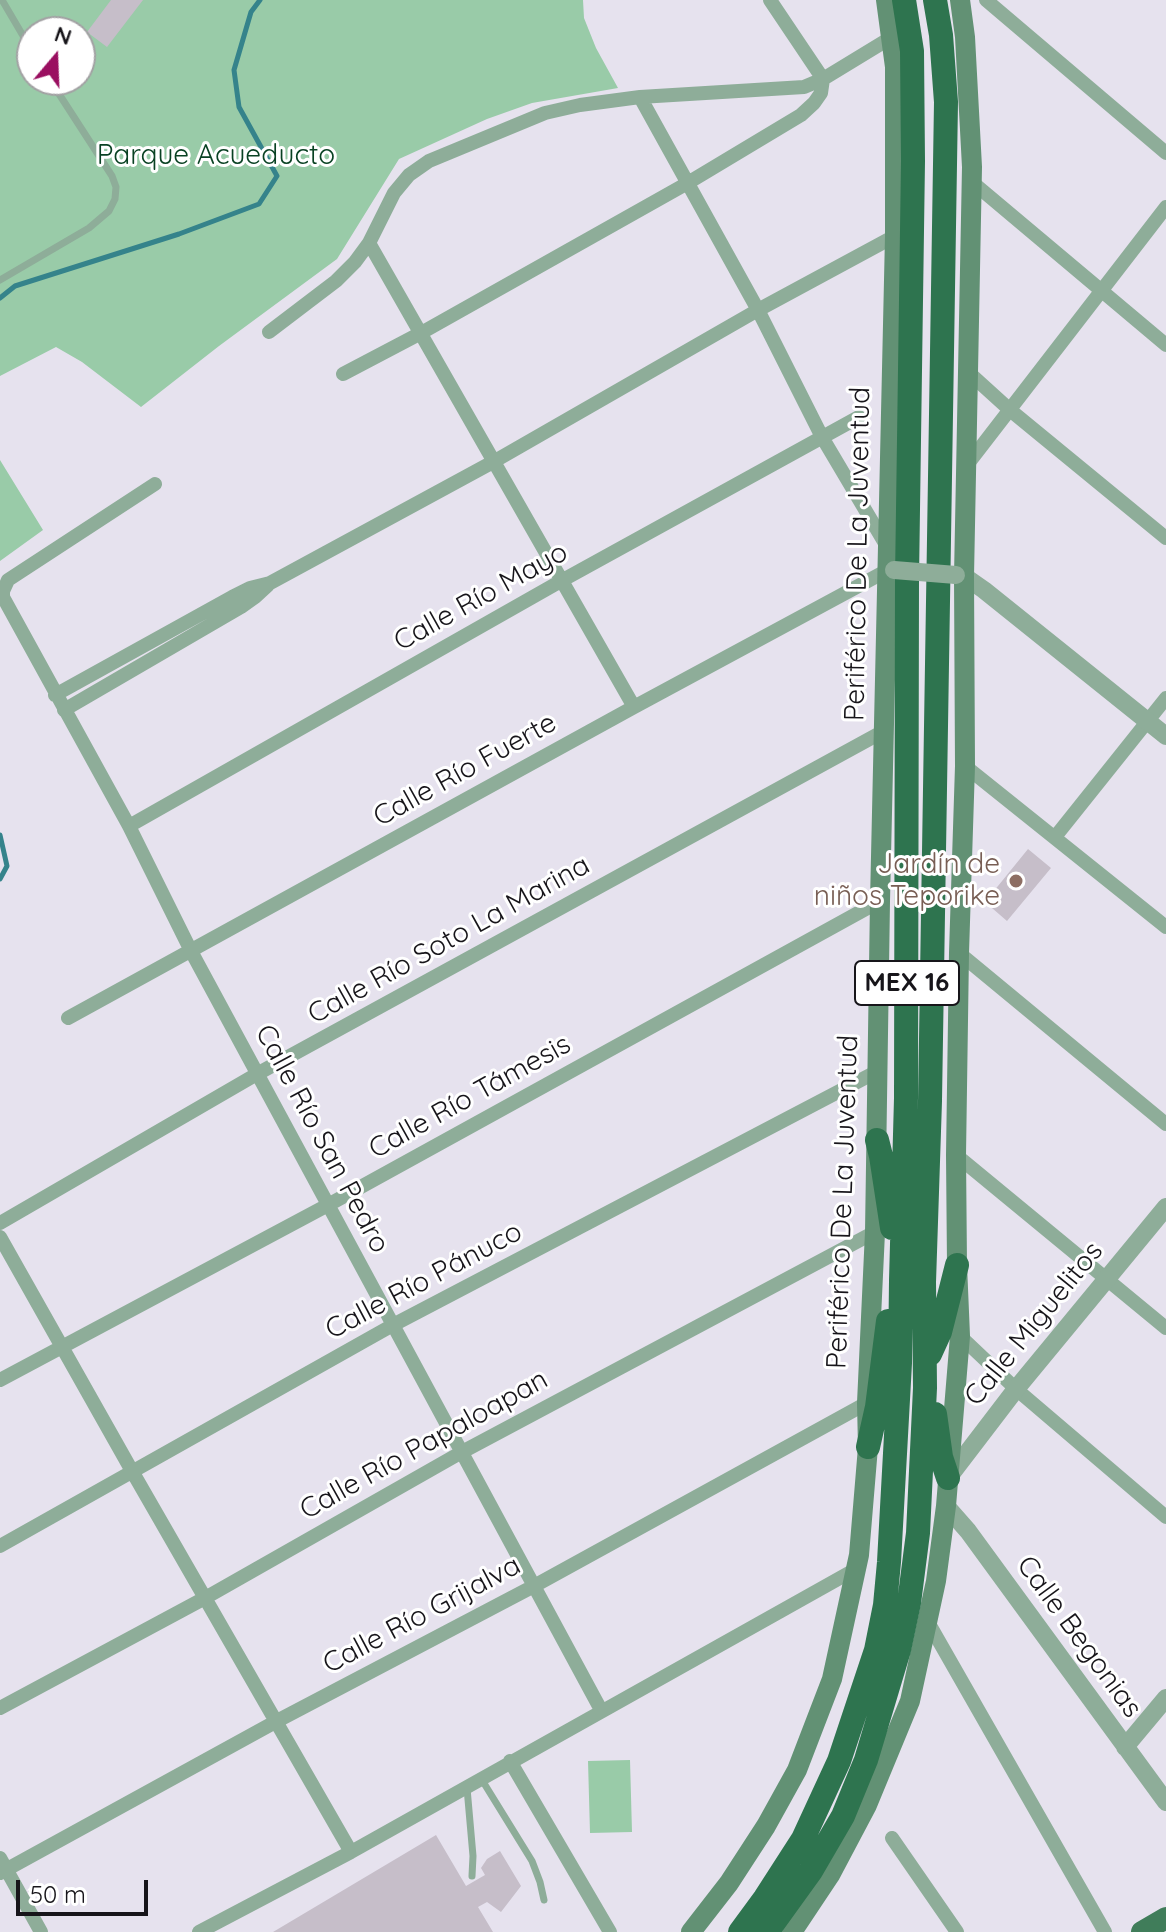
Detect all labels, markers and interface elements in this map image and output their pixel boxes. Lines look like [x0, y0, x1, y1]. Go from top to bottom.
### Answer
north arrow [16, 16, 96, 96]
text: N [51, 19, 75, 51]
park label: Parque Acueducto [97, 139, 335, 173]
street label: Periférico De La Juventud [838, 387, 878, 721]
street label: Calle Río Mayo [388, 535, 574, 659]
street label: Calle Río Fuerte [368, 706, 562, 834]
place label: Jardín de niños Teporike [814, 848, 1000, 914]
street label: Calle Río Soto La Marina [302, 849, 596, 1031]
marker: Jardín de niños Teporike [1007, 872, 1025, 890]
road number: MEX 16 [855, 961, 959, 1005]
street label: Calle Río San Pedro [248, 1019, 396, 1259]
street label: Calle Río Támesis [363, 1028, 577, 1166]
street label: Periférico De La Juventud [820, 1035, 866, 1369]
street label: Calle Río Pánuco [320, 1215, 528, 1347]
street label: Calle Miguelitos [958, 1235, 1110, 1413]
street label: Calle Río Papaloapan [294, 1363, 554, 1527]
street label: Calle Río Grijalva [317, 1549, 527, 1681]
street label: Calle Begonias [1009, 1550, 1149, 1724]
scale bar [20, 1864, 152, 1914]
text: 50 m [30, 1879, 86, 1909]

